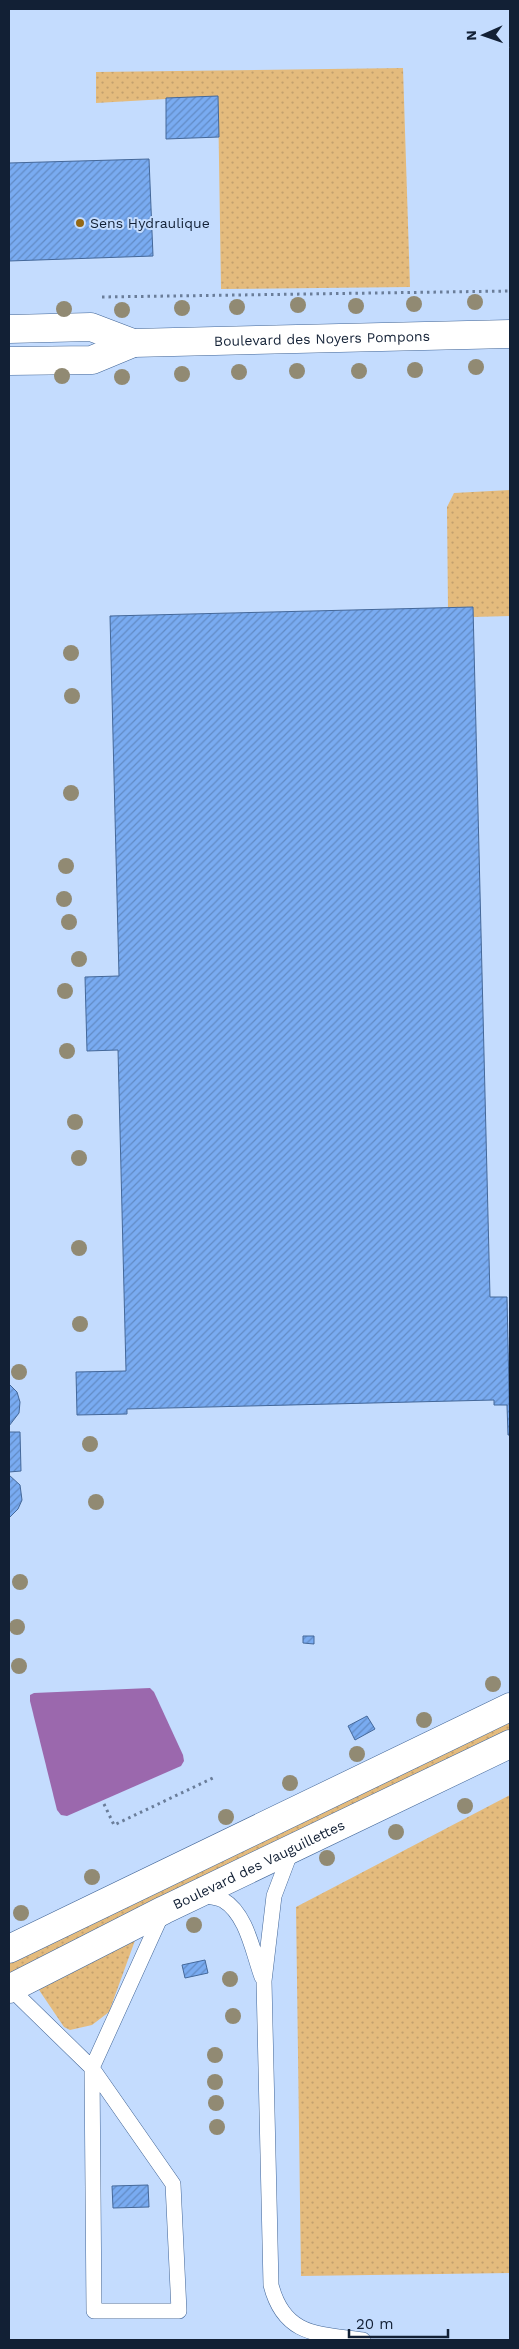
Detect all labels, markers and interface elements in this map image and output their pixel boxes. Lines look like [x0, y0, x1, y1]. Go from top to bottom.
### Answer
north arrow [459, 10, 509, 60]
text: N [463, 30, 479, 41]
place label: Sens Hydraulique [90, 215, 210, 231]
marker: Sens Hydraulique [74, 217, 86, 229]
street label: Boulevard des Noyers Pompons [214, 328, 430, 349]
street label: Boulevard des Vauguillettes [170, 1817, 347, 1913]
scale bar [349, 2306, 448, 2338]
text: 20 m [356, 2315, 394, 2333]

